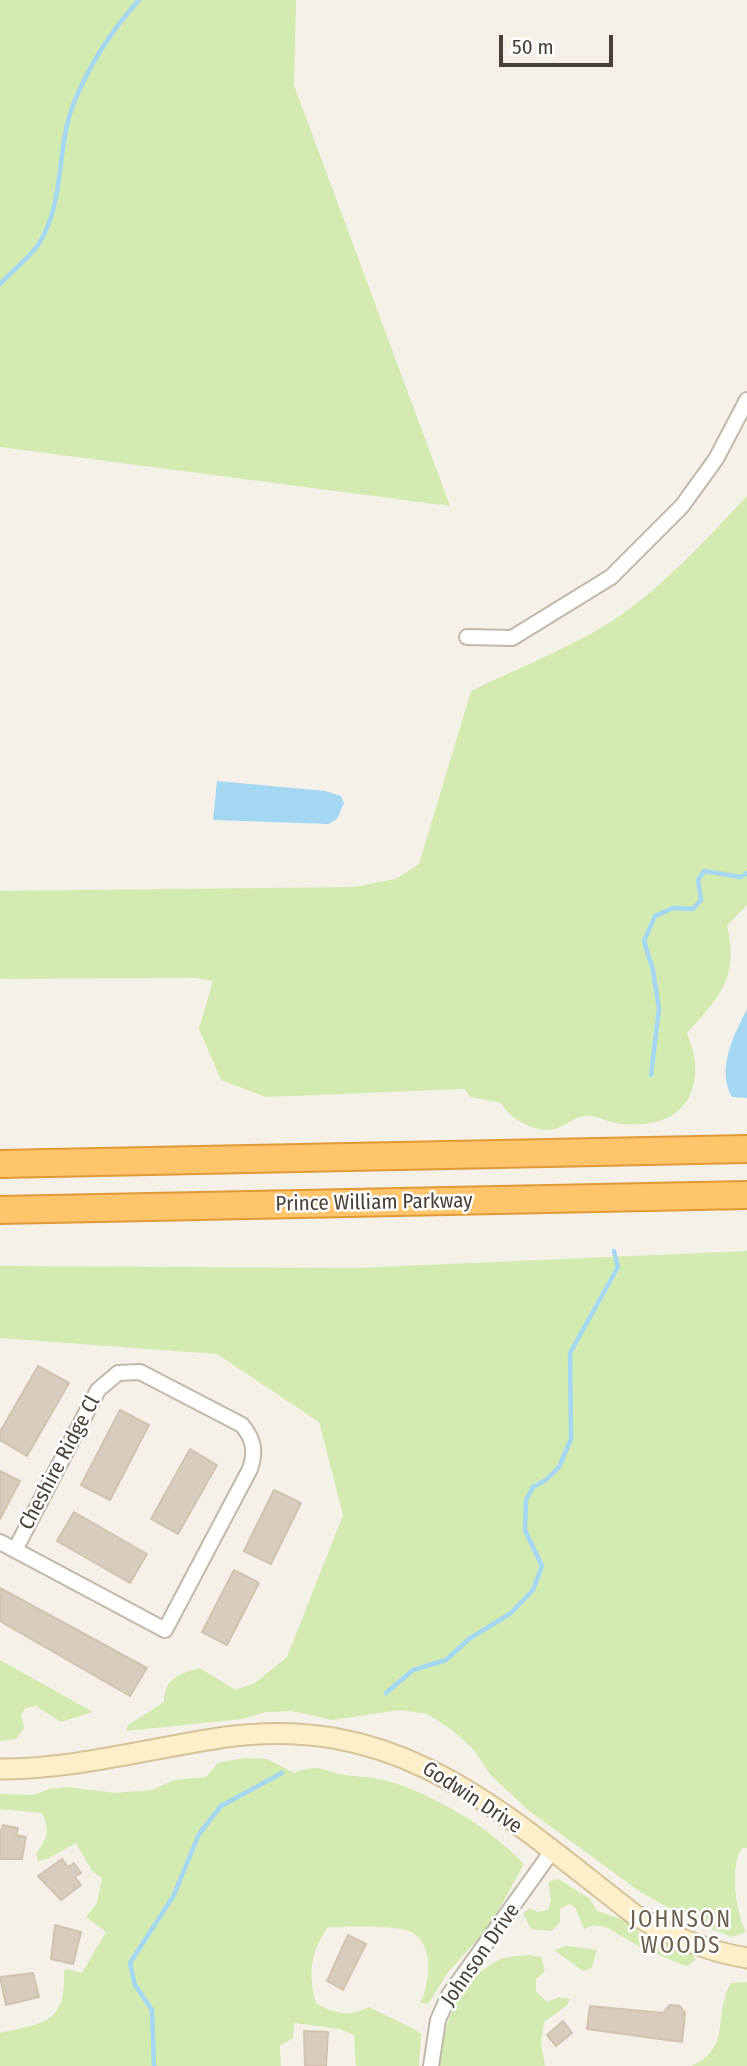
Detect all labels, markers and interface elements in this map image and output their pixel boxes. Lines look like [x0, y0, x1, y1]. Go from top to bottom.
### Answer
scale bar [502, 21, 616, 65]
text: 50 m [512, 34, 554, 60]
street label: Prince William Parkway [275, 1189, 473, 1217]
street label: Cheshire Ridge Cl [14, 1392, 106, 1534]
street label: Godwin Drive [417, 1756, 527, 1840]
street label: Johnson Drive [436, 1899, 526, 2011]
district label: JOHNSON WOODS [631, 1907, 731, 1961]

